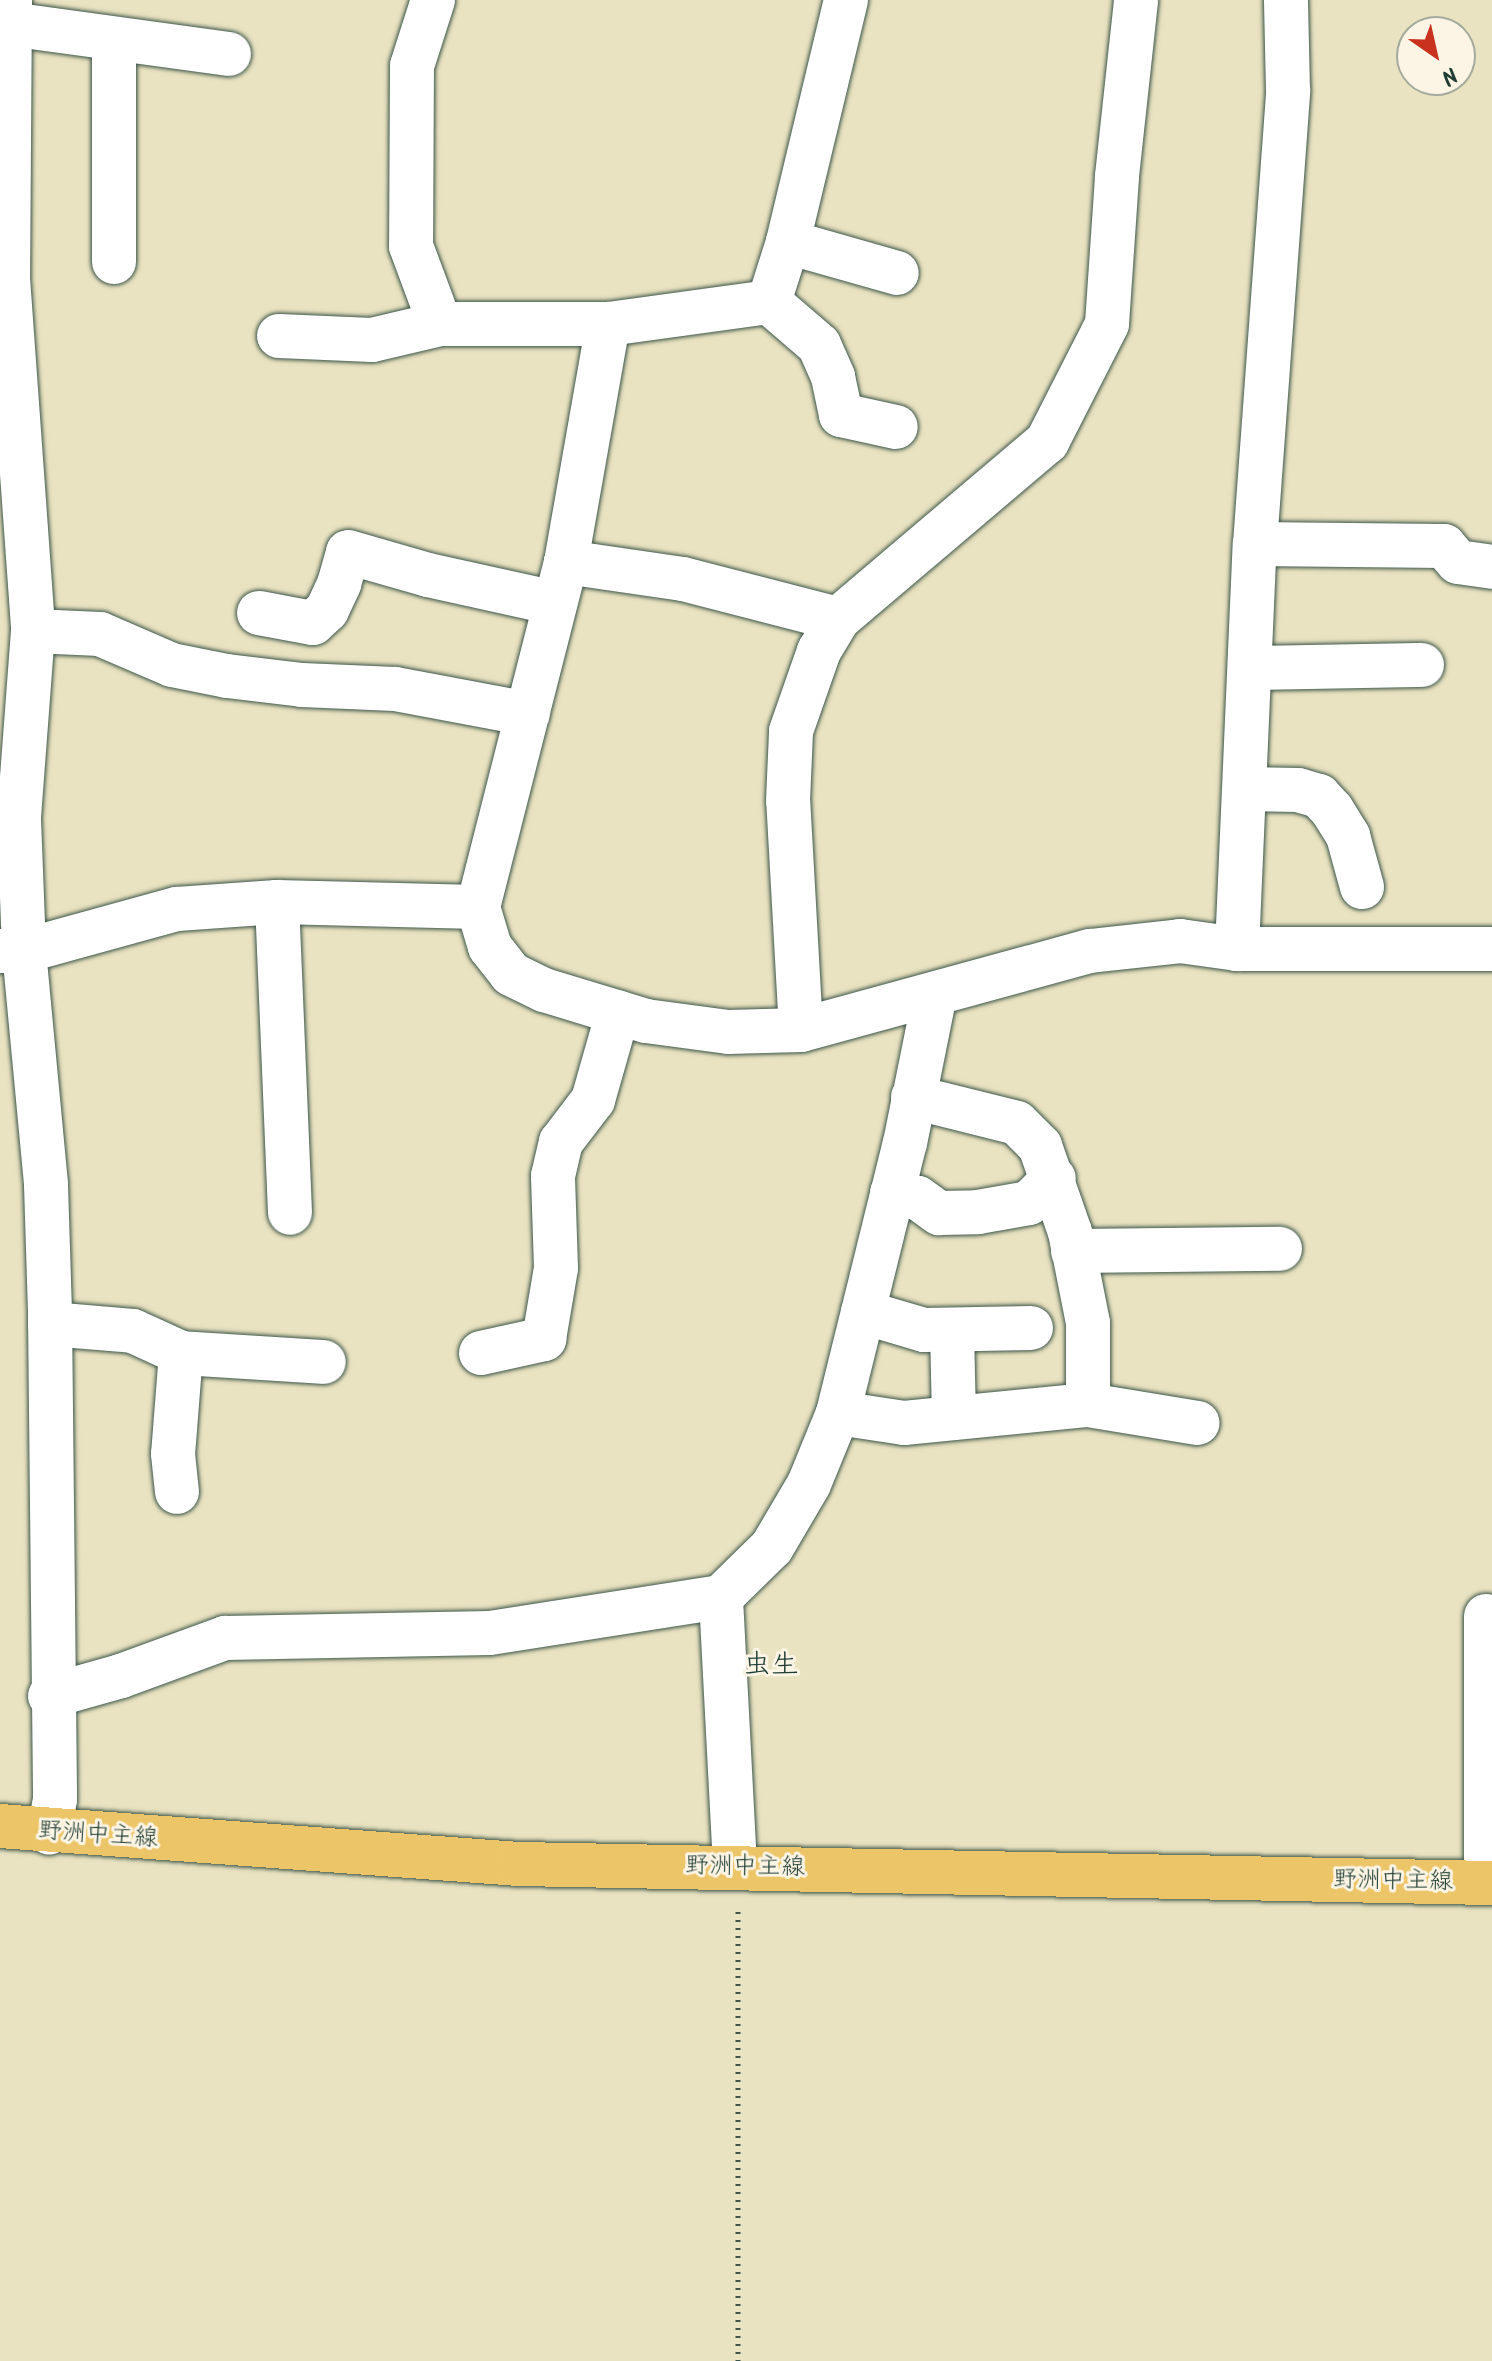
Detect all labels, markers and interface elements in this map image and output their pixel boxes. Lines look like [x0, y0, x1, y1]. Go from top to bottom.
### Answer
north arrow [1396, 16, 1476, 96]
text: N [1433, 56, 1464, 93]
district label: 虫生 [743, 1649, 799, 1683]
street label: 野洲中主線 [37, 1816, 159, 1854]
street label: 野洲中主線 [685, 1852, 805, 1882]
street label: 野洲中主線 [1333, 1866, 1453, 1896]

